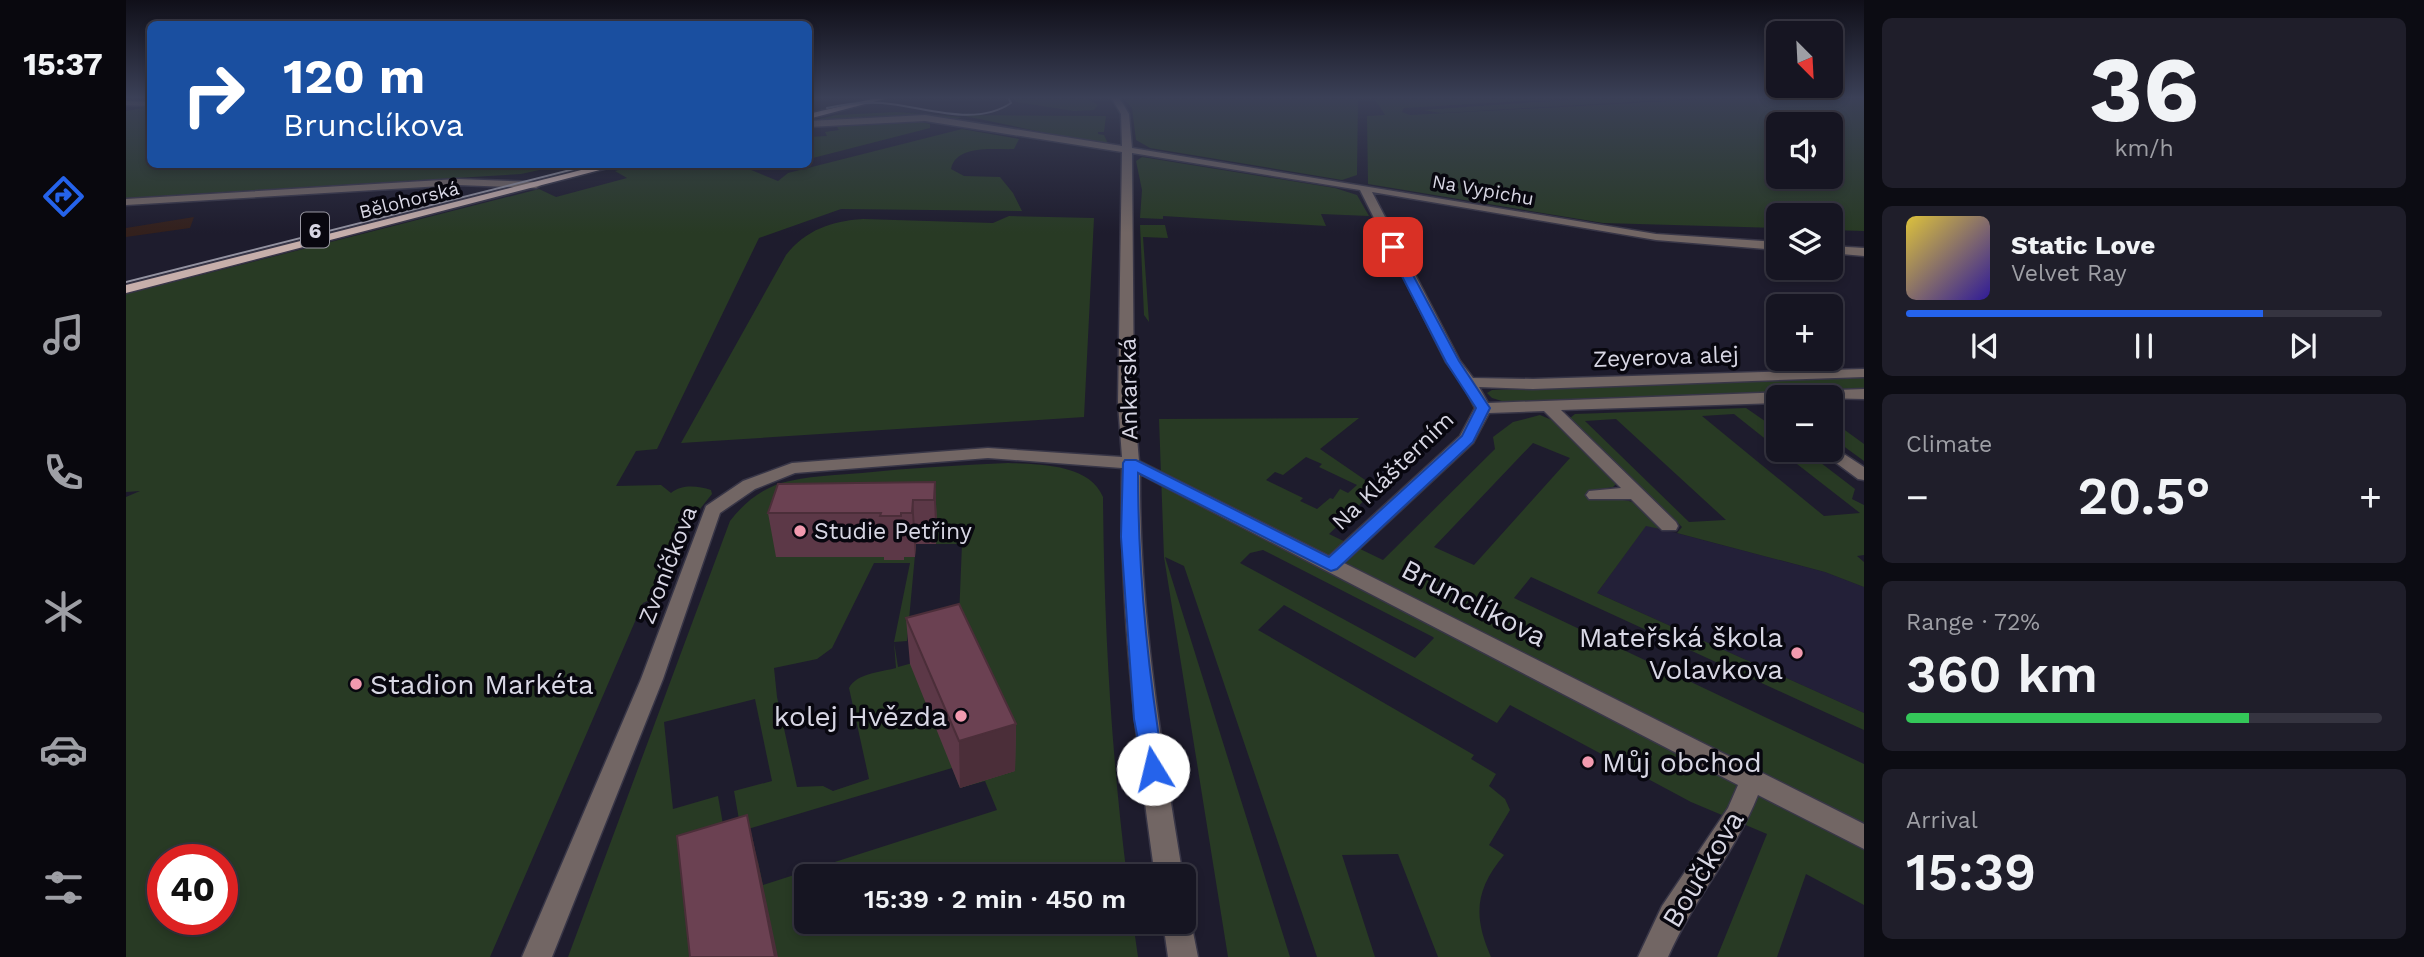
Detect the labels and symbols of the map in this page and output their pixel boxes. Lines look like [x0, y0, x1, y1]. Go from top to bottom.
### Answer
north arrow [1766, 21, 1843, 98]
street label: Na Vypichu [1430, 170, 1536, 210]
street label: Bělohorská [357, 176, 462, 224]
road number: 6 [301, 212, 329, 247]
pin [1363, 217, 1423, 277]
street label: Ankarská [1115, 338, 1143, 440]
street label: Zeyerova alej [1593, 341, 1739, 373]
street label: Na Klášterním [1326, 406, 1460, 536]
street label: Zvoníčkova [633, 502, 703, 628]
place label: Studie Petřiny [814, 518, 972, 545]
marker: Studie Petřiny [792, 523, 808, 539]
street label: Brunclíkova [1396, 552, 1552, 654]
place label: Mateřská škola Volavkova [1579, 621, 1783, 686]
marker: Mateřská škola Volavkova [1789, 645, 1805, 661]
place label: Stadion Markéta [370, 668, 594, 701]
marker: Stadion Markéta [348, 676, 364, 692]
place label: kolej Hvězda [774, 700, 947, 733]
marker: kolej Hvězda [953, 708, 969, 724]
position arrow [1116, 732, 1190, 806]
place label: Můj obchod [1602, 746, 1762, 779]
marker: Můj obchod [1580, 754, 1596, 770]
street label: Boučkova [1655, 805, 1751, 933]
speed limit sign: 40 [147, 844, 238, 935]

